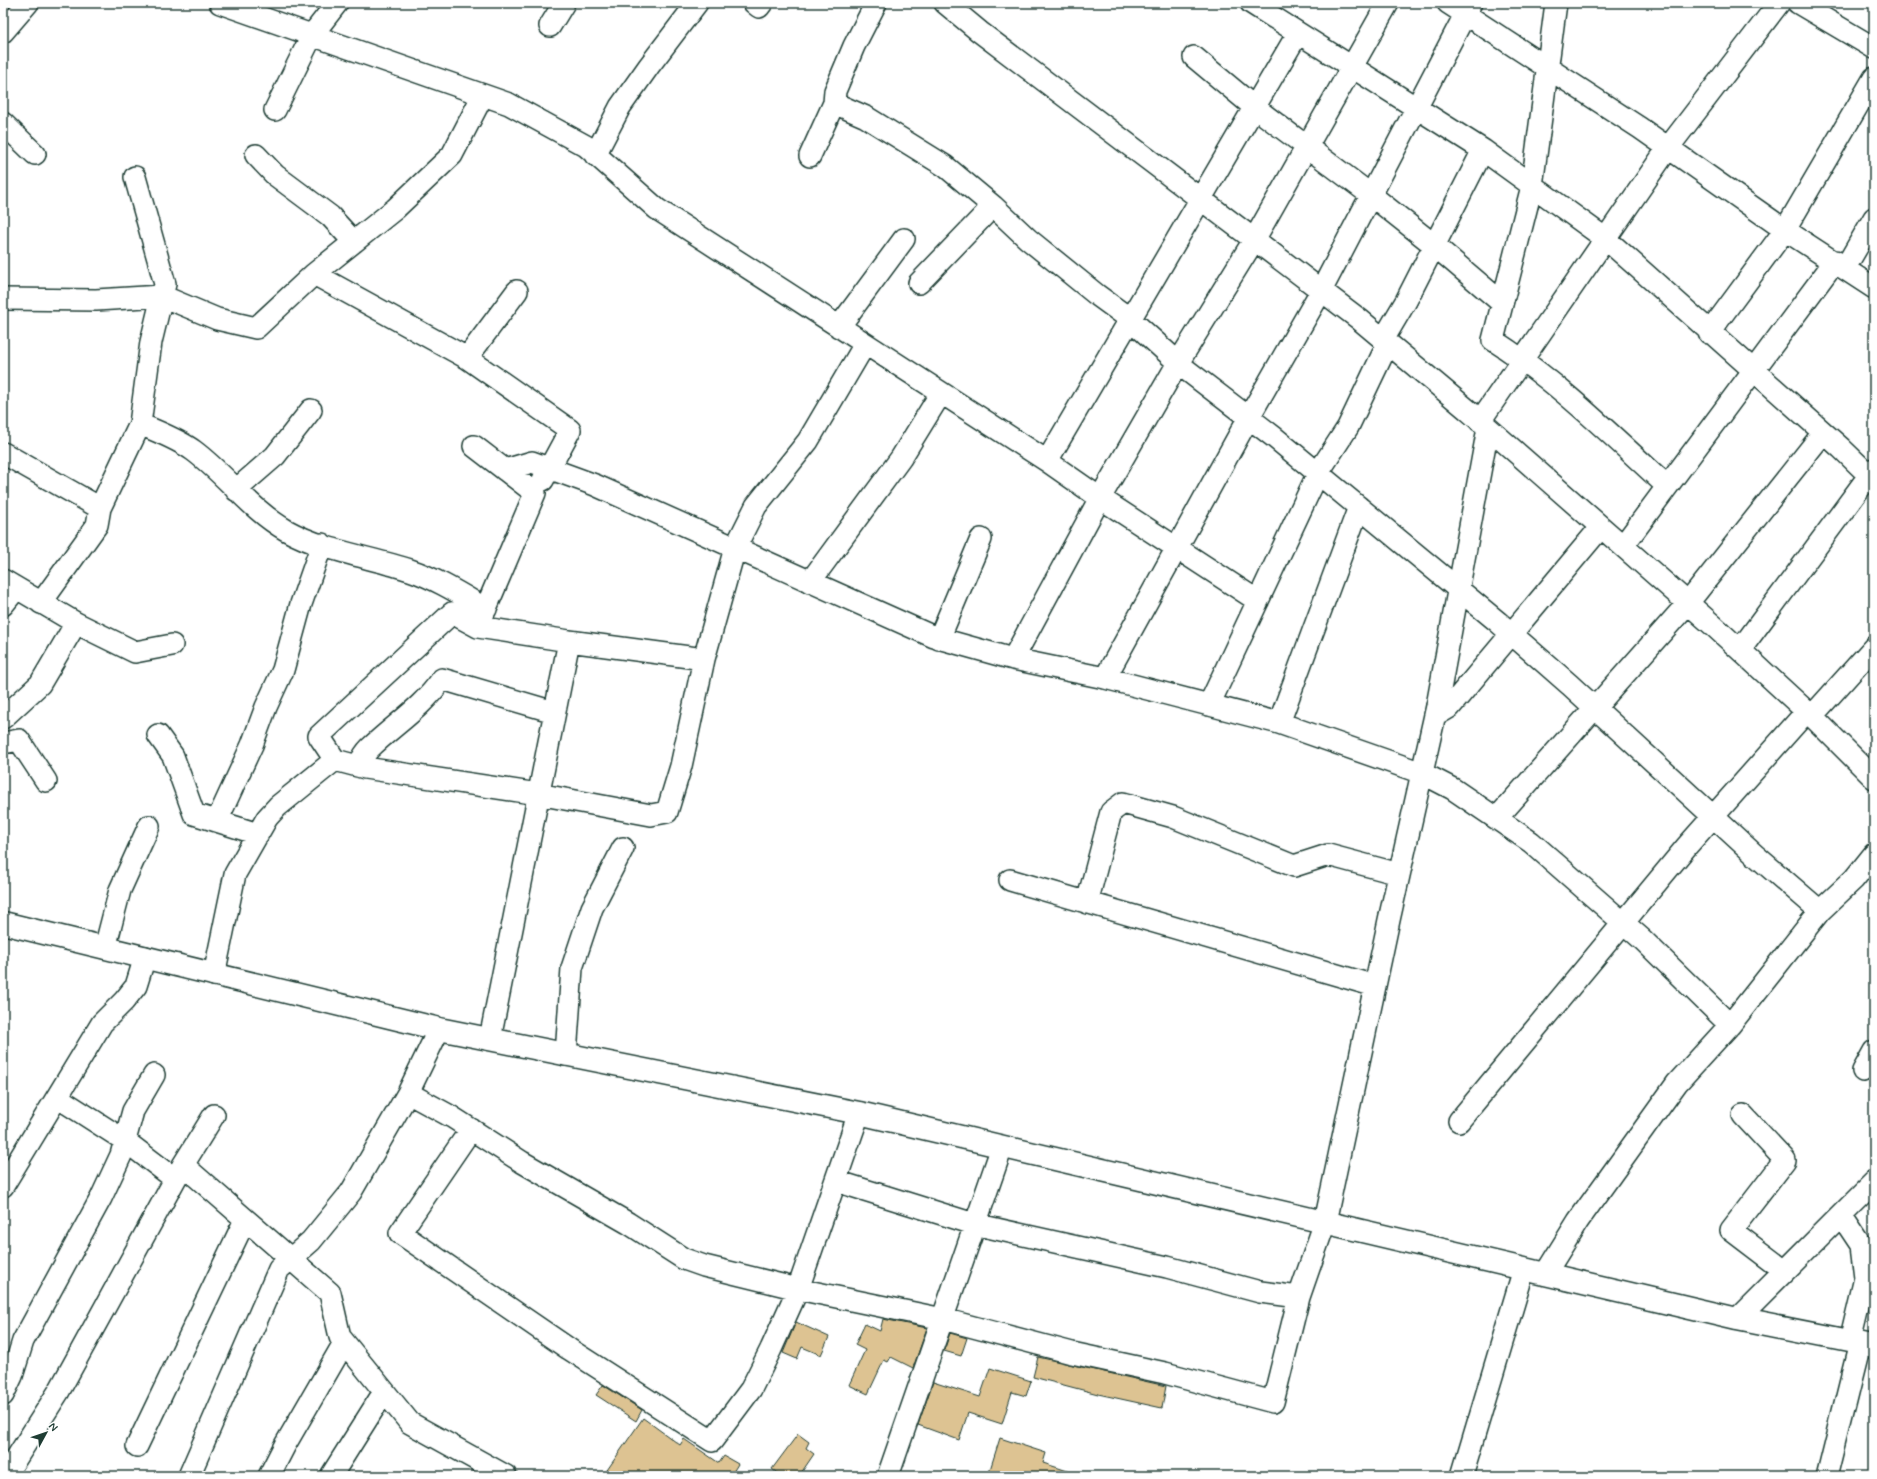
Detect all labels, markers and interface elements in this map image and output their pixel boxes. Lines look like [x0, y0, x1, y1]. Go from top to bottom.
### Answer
north arrow [26, 1413, 66, 1453]
text: N [45, 1420, 61, 1435]

